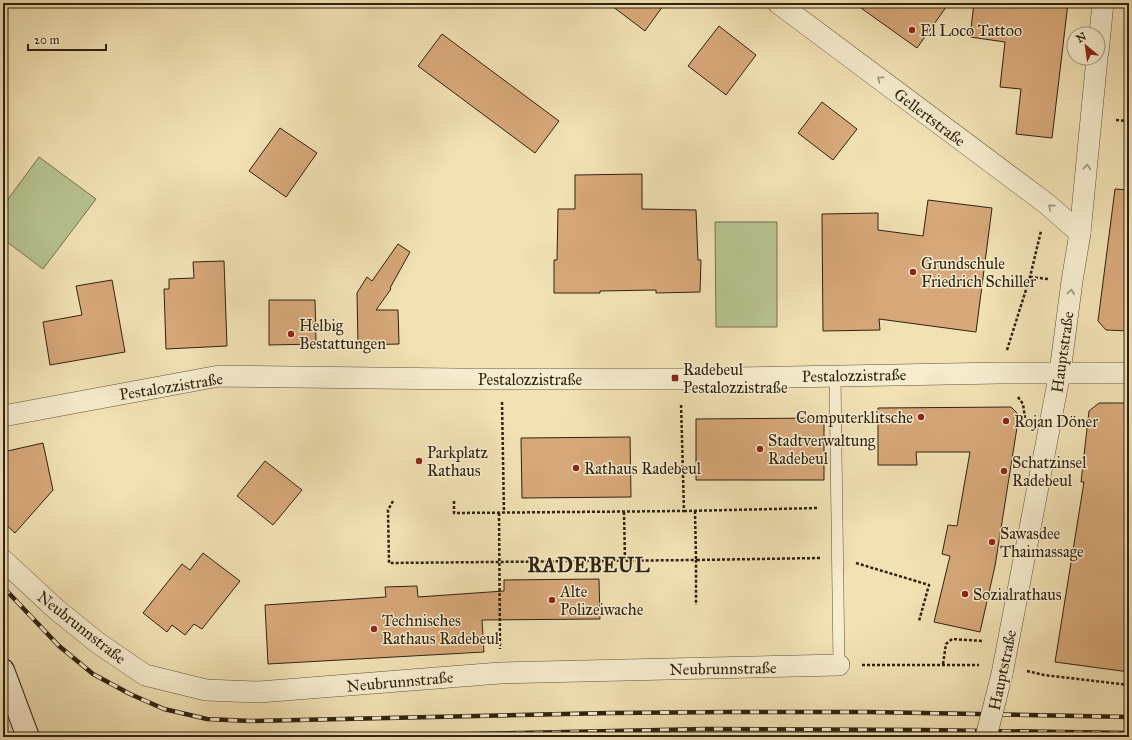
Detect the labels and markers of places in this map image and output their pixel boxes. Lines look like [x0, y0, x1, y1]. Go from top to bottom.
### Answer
place label: El Loco Tattoo [920, 21, 1022, 40]
marker: El Loco Tattoo [907, 25, 917, 35]
place label: Grundschule Friedrich Schiller [921, 254, 1036, 291]
marker: Grundschule Friedrich Schiller [908, 267, 918, 277]
place label: Helbig Bestattungen [299, 316, 386, 354]
marker: Helbig Bestattungen [286, 329, 296, 339]
place label: Radebeul Pestalozzistraße [683, 360, 788, 397]
marker: Radebeul Pestalozzistraße [670, 373, 680, 383]
place label: Computerklitsche [796, 408, 913, 427]
marker: Computerklitsche [916, 412, 926, 422]
place label: Rojan Döner [1014, 412, 1098, 431]
marker: Rojan Döner [1001, 416, 1011, 426]
place label: Stadtverwaltung Radebeul [768, 431, 876, 468]
place label: Parkplatz Rathaus [427, 443, 489, 480]
marker: Stadtverwaltung Radebeul [755, 444, 765, 454]
place label: Schatzinsel Radebeul [1012, 453, 1087, 490]
marker: Parkplatz Rathaus [414, 456, 424, 466]
place label: Rathaus Radebeul [584, 459, 702, 478]
marker: Rathaus Radebeul [571, 463, 581, 473]
marker: Schatzinsel Radebeul [999, 466, 1009, 476]
place label: Sawasdee Thaimassage [1000, 524, 1084, 562]
marker: Sawasdee Thaimassage [987, 537, 997, 547]
place label: Alte Polizeiwache [559, 582, 644, 619]
place label: Sozialrathaus [973, 585, 1062, 604]
marker: Sozialrathaus [960, 589, 970, 599]
marker: Alte Polizeiwache [547, 595, 557, 605]
place label: Technisches Rathaus Radebeul [382, 611, 500, 648]
marker: Technisches Rathaus Radebeul [369, 624, 379, 634]

